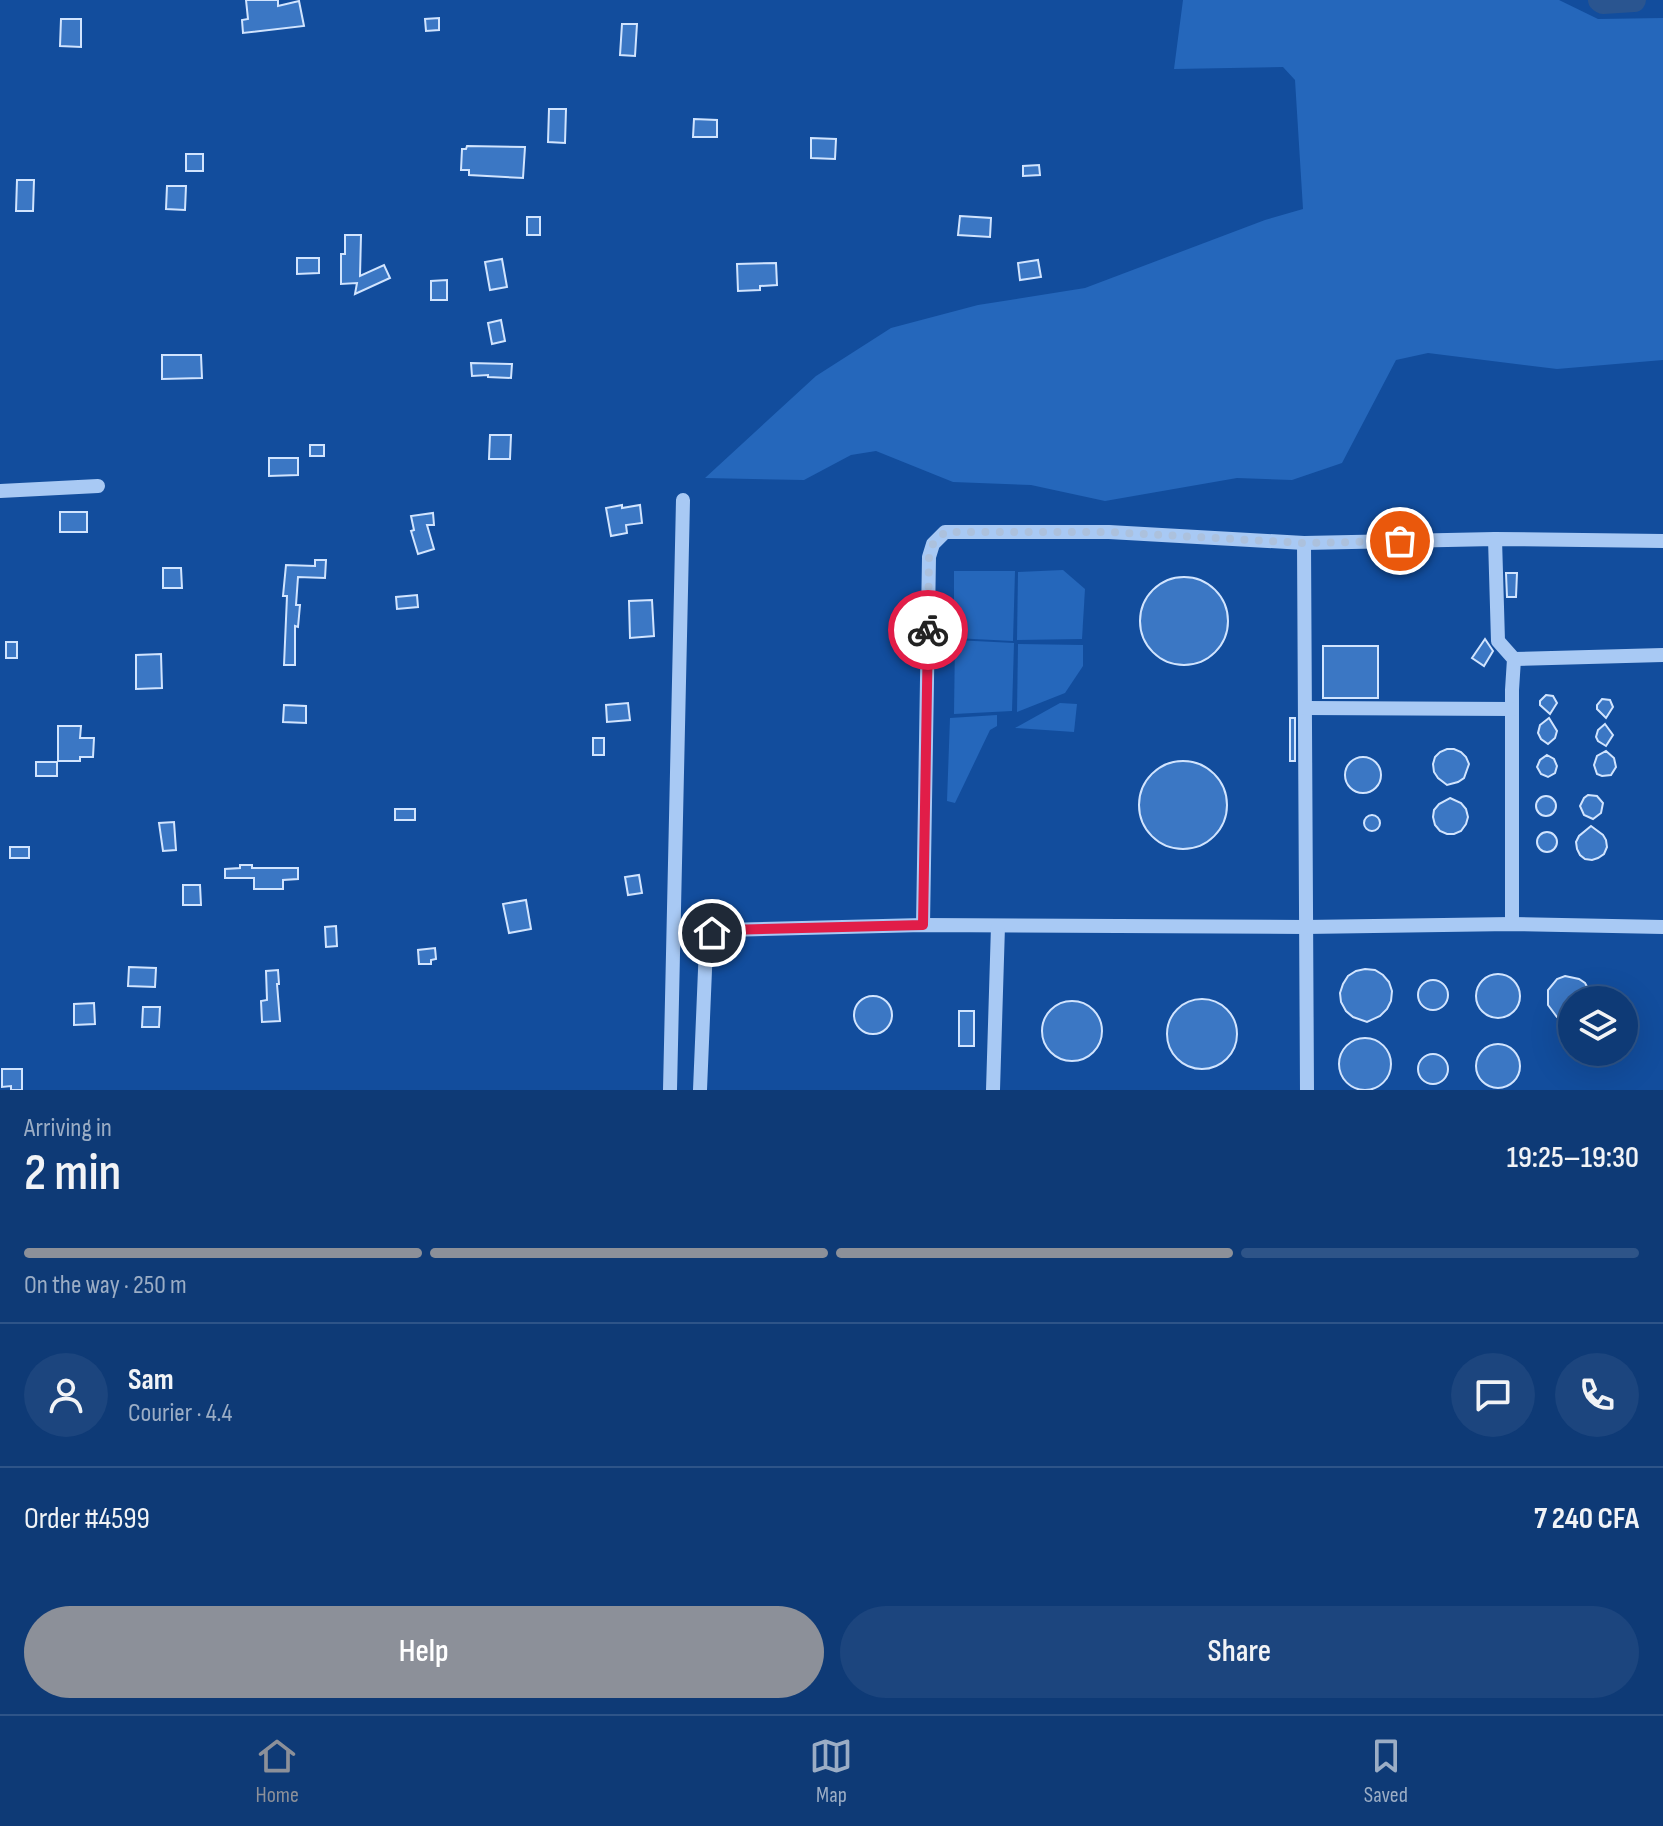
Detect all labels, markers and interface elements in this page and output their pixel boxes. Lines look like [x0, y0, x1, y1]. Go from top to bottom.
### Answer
pin [1366, 507, 1434, 575]
icon: bag [1378, 519, 1422, 563]
courier [888, 590, 968, 670]
icon: bike [906, 608, 950, 652]
pin [678, 899, 746, 967]
icon: home [690, 911, 734, 955]
map controls [1558, 986, 1638, 1066]
button: layers [1558, 986, 1638, 1066]
text: Arriving in [24, 1113, 112, 1144]
text: 19:25–19:30 [1507, 1140, 1639, 1176]
text: 2 min [24, 1142, 121, 1205]
text: On the way · 250 m [24, 1270, 187, 1301]
button: person [24, 1353, 108, 1437]
button: chat [1451, 1353, 1535, 1437]
button: phone [1555, 1353, 1639, 1437]
text: Sam [128, 1362, 174, 1398]
text: Courier · 4.4 [128, 1398, 232, 1429]
text: Order #4599 [24, 1501, 150, 1537]
text: 7 240 CFA [1534, 1501, 1639, 1537]
button: Help [24, 1606, 824, 1698]
button: Share [840, 1606, 1639, 1698]
tab: Home [255, 1734, 299, 1809]
tab: Map [809, 1734, 853, 1809]
tab: Saved [1364, 1734, 1408, 1809]

